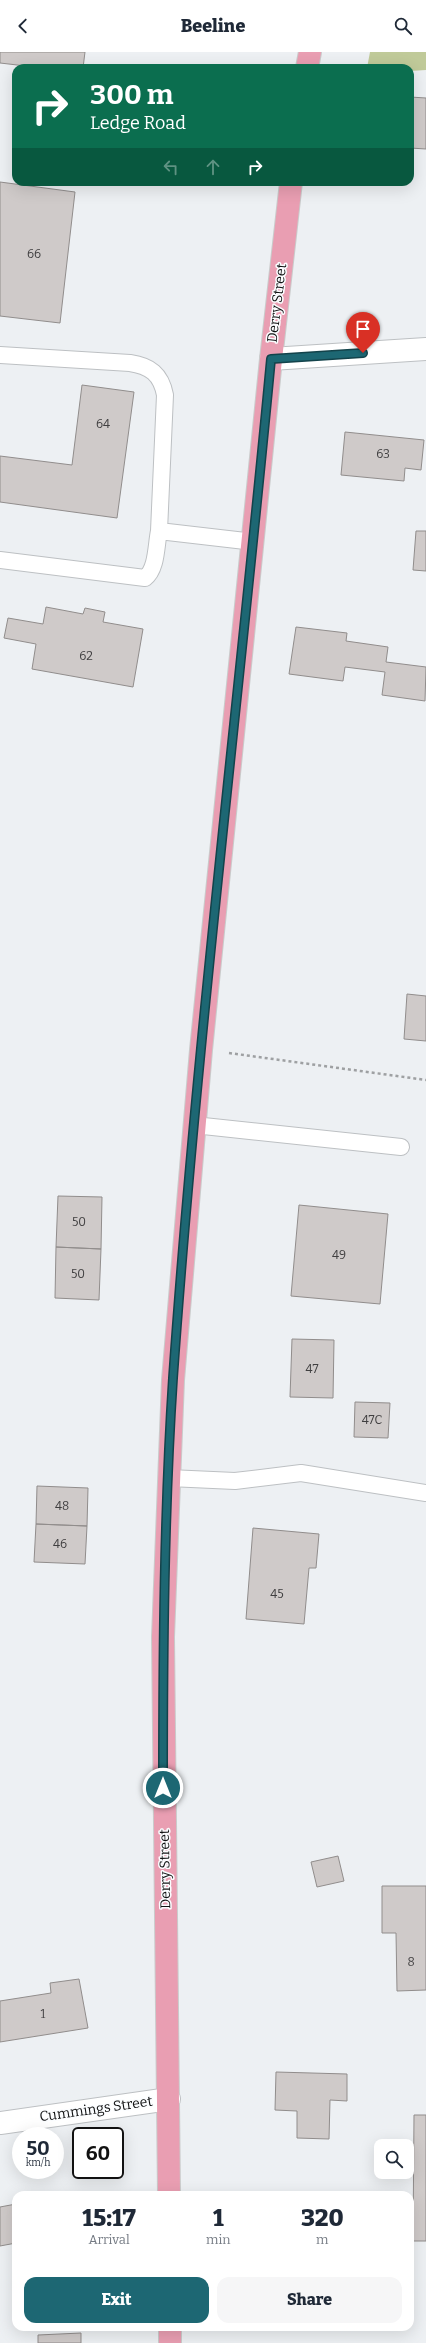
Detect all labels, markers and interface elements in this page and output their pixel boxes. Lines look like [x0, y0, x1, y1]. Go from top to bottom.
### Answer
icon: back [12, 15, 34, 37]
text: Beeline [181, 15, 245, 37]
icon: search [392, 15, 414, 37]
text: 300 m [90, 78, 173, 111]
icon: right [24, 80, 76, 132]
text: Ledge Road [90, 112, 186, 134]
icon: left [160, 156, 182, 178]
icon: ahead [202, 156, 224, 178]
icon: right [244, 156, 266, 178]
house number: 66 [27, 247, 41, 261]
street label: Derry Street [264, 262, 290, 344]
pin [346, 312, 380, 353]
icon: arrive [352, 318, 374, 340]
house number: 64 [96, 417, 110, 431]
house number: 63 [376, 447, 390, 461]
house number: 62 [79, 649, 93, 663]
house number: 50 [72, 1215, 86, 1229]
house number: 49 [332, 1248, 346, 1262]
house number: 50 [71, 1267, 85, 1281]
house number: 47 [306, 1362, 318, 1376]
house number: 47C [362, 1413, 383, 1427]
house number: 48 [55, 1499, 69, 1513]
house number: 46 [53, 1537, 67, 1551]
house number: 45 [270, 1587, 284, 1601]
position arrow [142, 1767, 184, 1809]
street label: Derry Street [156, 1829, 174, 1909]
house number: 8 [407, 1955, 415, 1969]
house number: 1 [41, 2007, 46, 2021]
street label: Cummings Street [38, 2093, 154, 2125]
speed limit sign: 60 [72, 2127, 124, 2179]
text: 50 [26, 2136, 50, 2160]
map controls [374, 2139, 414, 2179]
button: search [374, 2139, 414, 2179]
text: km/h [26, 2157, 50, 2169]
text: 15:17 [82, 2204, 136, 2232]
text: 1 [213, 2204, 224, 2232]
text: 320 [301, 2204, 344, 2232]
text: Arrival [88, 2232, 130, 2247]
text: min [206, 2232, 231, 2247]
text: m [316, 2232, 329, 2247]
button: Exit [24, 2277, 209, 2323]
button: Share [217, 2277, 402, 2323]

